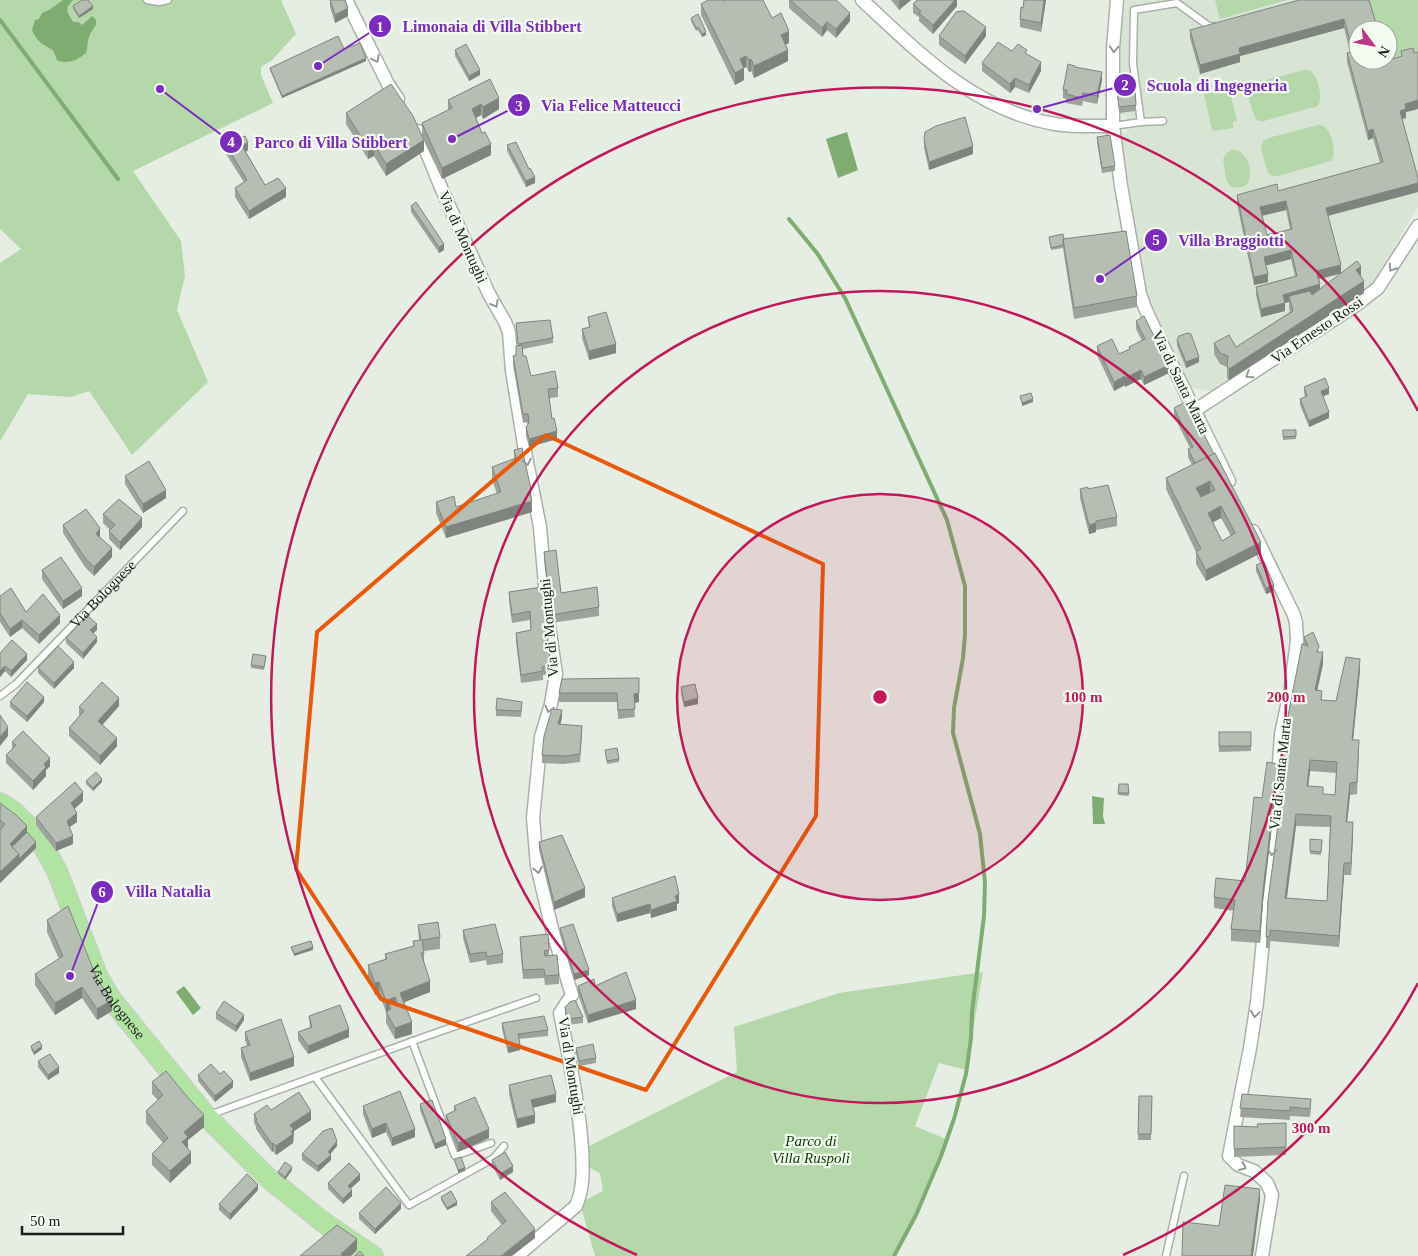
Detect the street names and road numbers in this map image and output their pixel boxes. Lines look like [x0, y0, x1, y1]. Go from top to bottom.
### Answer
street label: Via di Montughi [436, 188, 490, 286]
street label: Via Ernesto Rossi [1268, 293, 1366, 367]
street label: Via di Santa Marta [1149, 328, 1213, 437]
street label: Via Bolognese [67, 557, 139, 631]
street label: Via di Montughi [537, 578, 561, 678]
street label: Via di Santa Marta [1266, 717, 1294, 831]
street label: Via Bolognese [86, 962, 149, 1043]
street label: Via di Montughi [555, 1016, 587, 1116]

